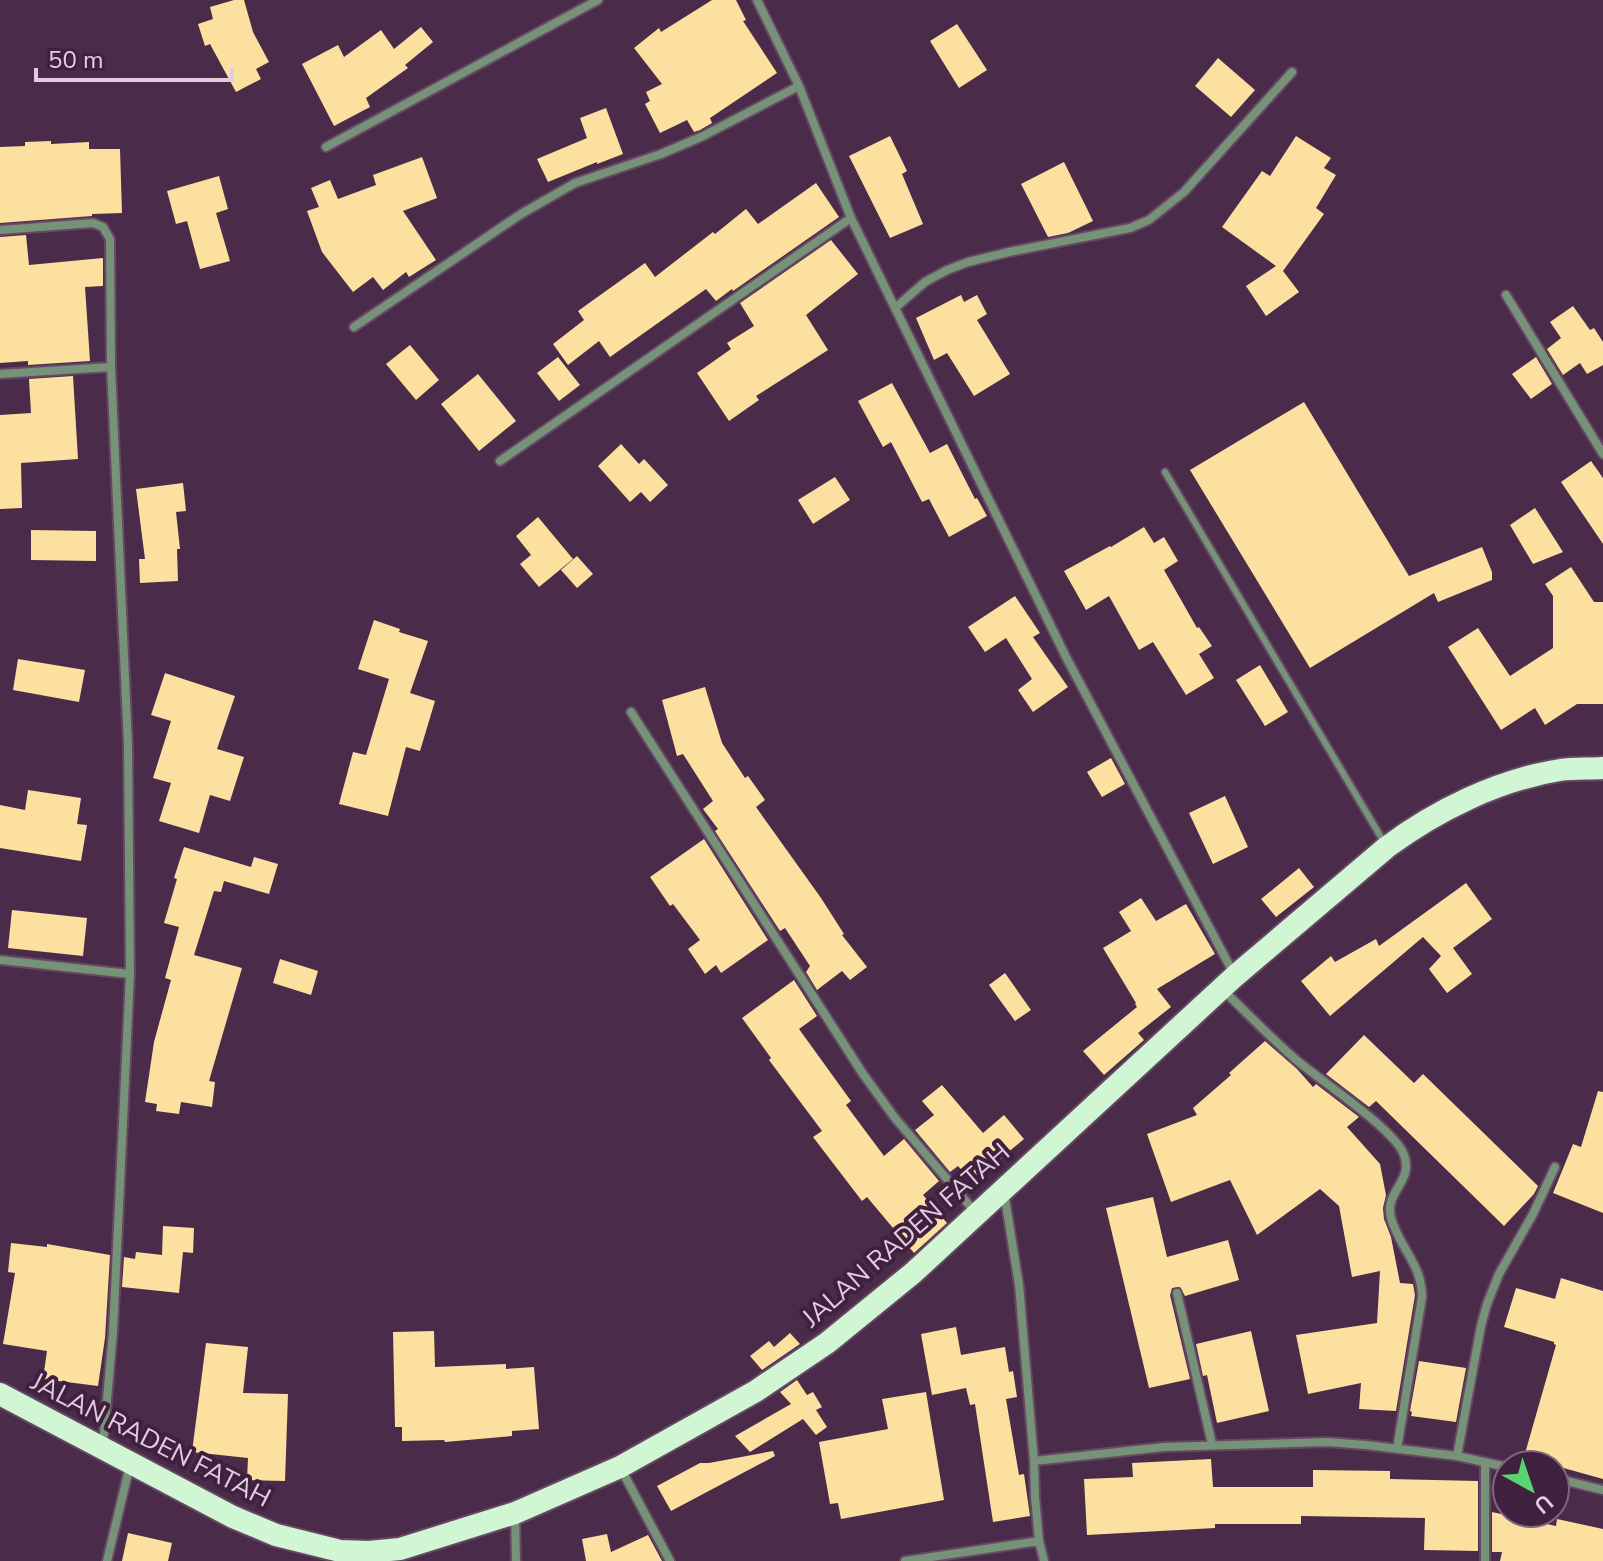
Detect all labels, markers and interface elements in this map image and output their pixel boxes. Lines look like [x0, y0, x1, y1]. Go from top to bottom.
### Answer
scale bar [36, 32, 232, 82]
text: 50 m [48, 44, 104, 76]
street label: JALAN RADEN FATAH [794, 1135, 1017, 1336]
street label: JALAN RADEN FATAH [24, 1364, 277, 1516]
north arrow [1491, 1449, 1571, 1529]
text: U [1527, 1487, 1559, 1520]

